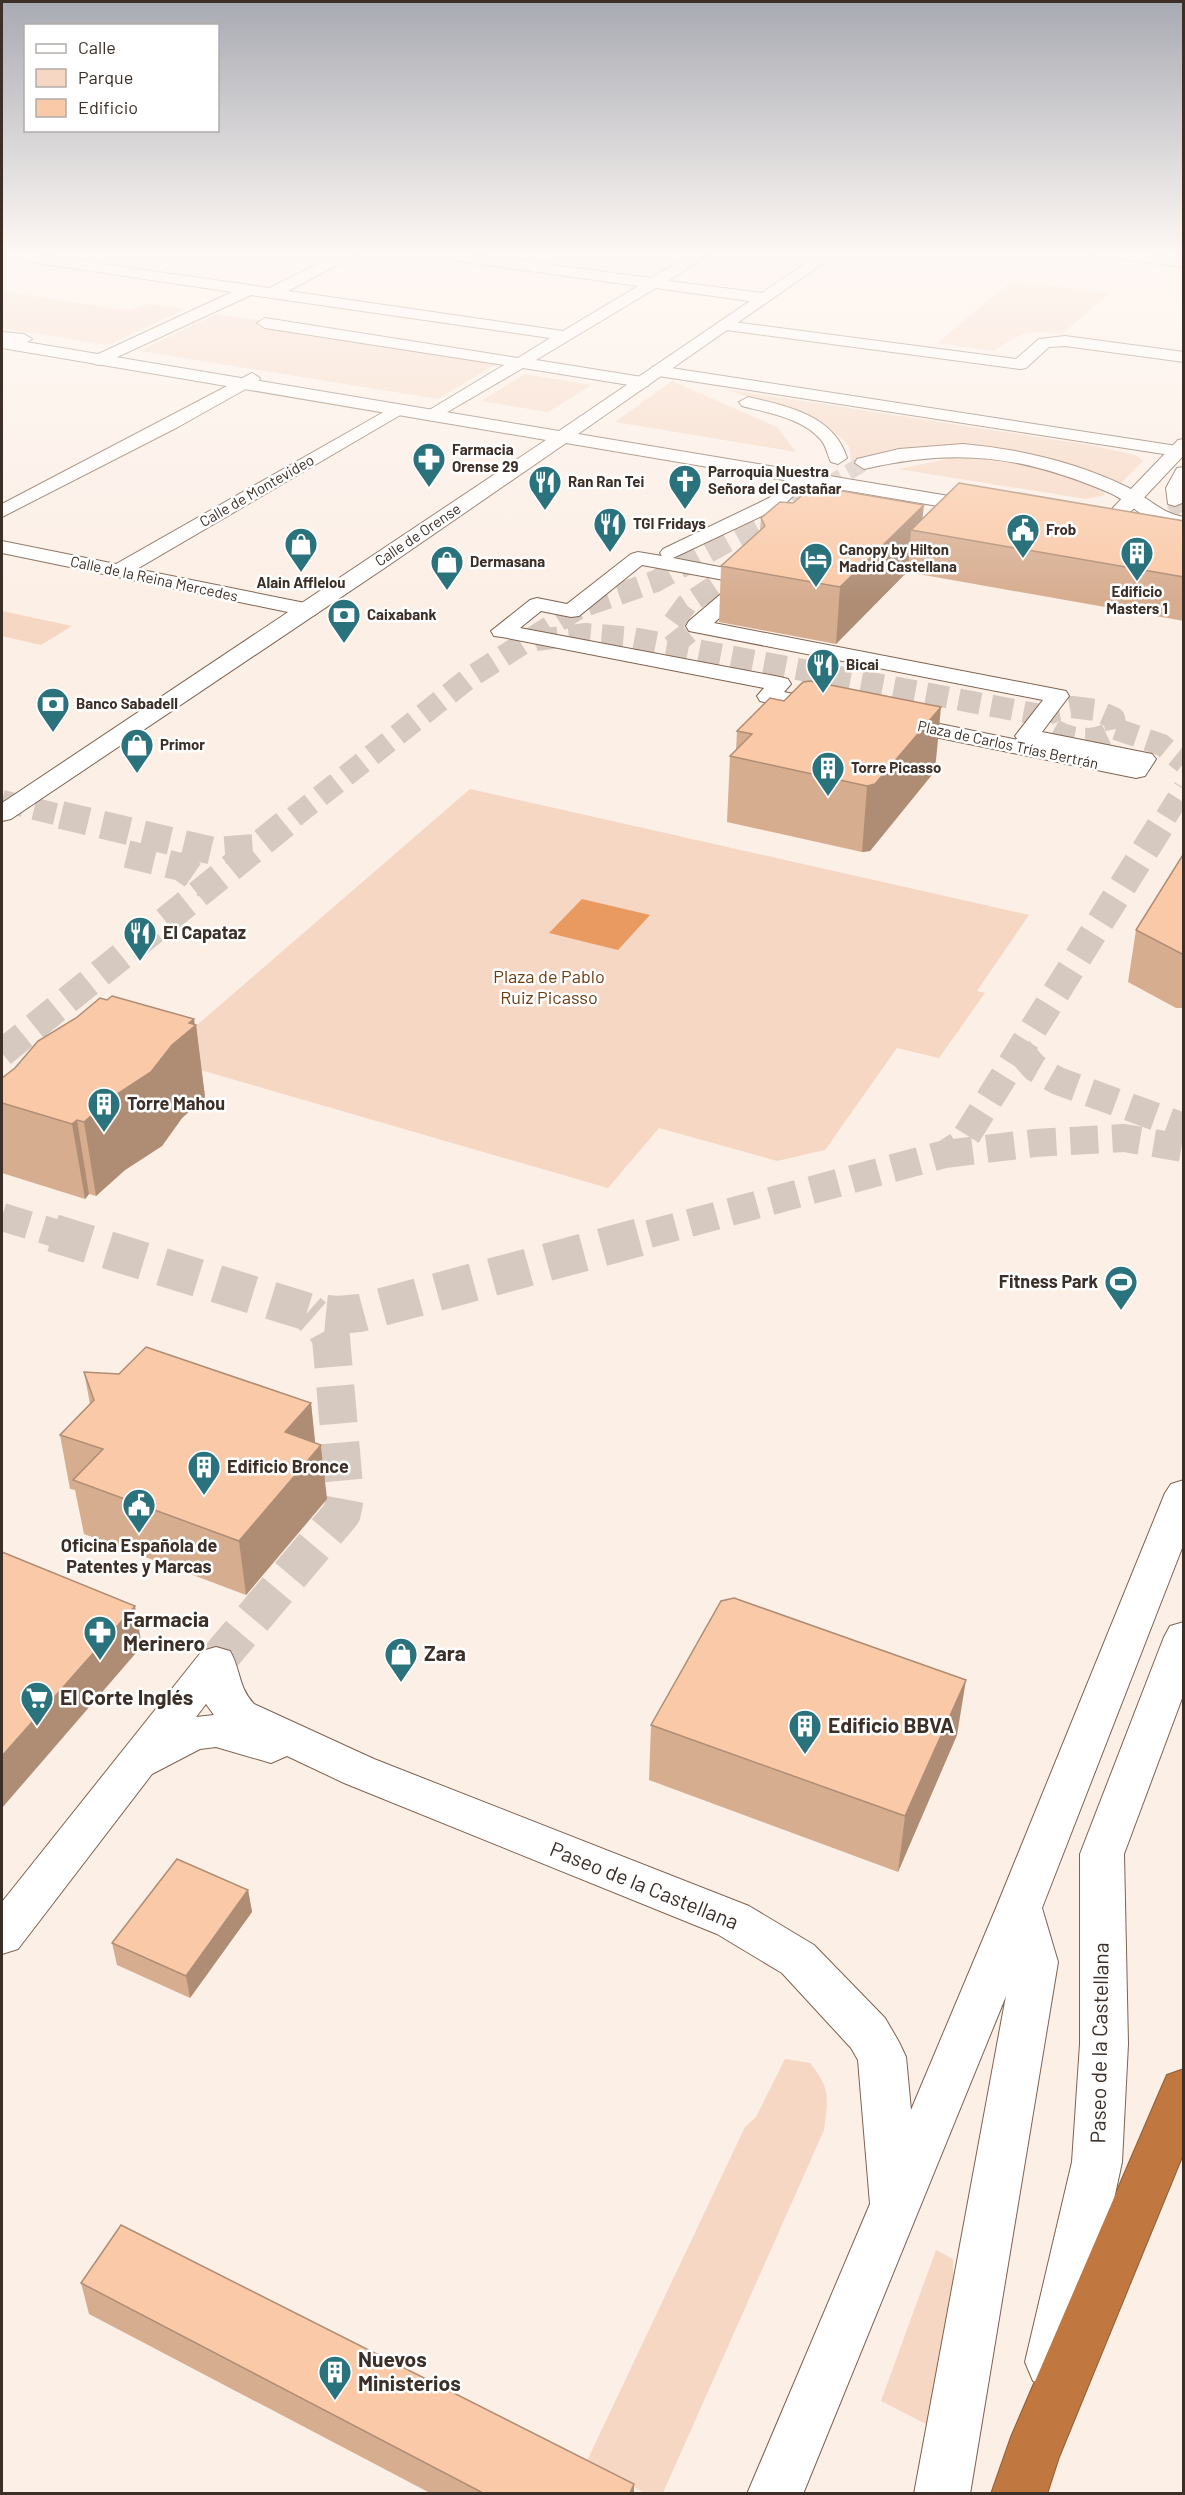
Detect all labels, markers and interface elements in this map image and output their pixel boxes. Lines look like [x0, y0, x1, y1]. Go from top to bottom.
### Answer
legend [24, 24, 219, 132]
text: Calle [78, 36, 116, 58]
text: Parque [78, 66, 133, 88]
text: Edificio [78, 96, 138, 118]
place label: Farmacia Orense 29 [452, 440, 518, 475]
pharmacy icon: Farmacia Orense 29 [411, 441, 447, 488]
street label: Calle de Montevideo [196, 450, 317, 530]
place label: Parroquia Nuestra Señora del Castañar [708, 462, 842, 497]
church icon: Parroquia Nuestra Señora del Castañar [667, 463, 703, 510]
restaurant icon: Ran Ran Tei [527, 464, 563, 511]
place label: Ran Ran Tei [568, 472, 644, 490]
street label: Calle de Orense [371, 499, 464, 570]
restaurant icon: TGI Fridays [592, 506, 628, 553]
public building icon: Frob [1005, 512, 1041, 559]
place label: TGI Fridays [633, 514, 706, 532]
place label: Frob [1046, 520, 1076, 538]
shop icon: Alain Afflelou [283, 526, 319, 573]
building icon: Edificio Masters 1 [1119, 535, 1155, 582]
place label: Canopy by Hilton Madrid Castellana [839, 540, 957, 575]
hotel icon: Canopy by Hilton Madrid Castellana [798, 541, 834, 588]
shop icon: Dermasana [429, 544, 465, 591]
street label: Calle de la Reina Mercedes [69, 551, 240, 605]
place label: Dermasana [470, 552, 545, 570]
place label: Alain Afflelou [256, 573, 346, 591]
place label: Edificio Masters 1 [1106, 582, 1168, 617]
bank icon: Caixabank [326, 597, 362, 644]
place label: Caixabank [367, 605, 436, 623]
restaurant icon: Bicai [805, 647, 841, 694]
place label: Bicai [846, 655, 879, 673]
bank icon: Banco Sabadell [35, 686, 71, 733]
place label: Banco Sabadell [76, 694, 178, 712]
street label: Plaza de Carlos Trías Bertrán [916, 716, 1100, 772]
shop icon: Primor [119, 727, 155, 774]
place label: Primor [160, 735, 205, 753]
building icon: Torre Picasso [810, 750, 846, 797]
place label: Torre Picasso [851, 758, 941, 776]
restaurant icon: El Capataz [122, 915, 158, 962]
place label: El Capataz [163, 921, 246, 943]
park label: Plaza de Pablo Ruiz Picasso [493, 965, 605, 1008]
building icon: Torre Mahou [86, 1086, 122, 1133]
place label: Torre Mahou [127, 1092, 225, 1114]
sports icon: Fitness Park [1103, 1264, 1139, 1311]
place label: Fitness Park [999, 1270, 1098, 1292]
building icon: Edificio Bronce [186, 1449, 222, 1496]
place label: Edificio Bronce [227, 1455, 349, 1477]
public building icon: Oficina Española de Patentes y Marcas [121, 1487, 157, 1534]
place label: Oficina Española de Patentes y Marcas [61, 1534, 217, 1577]
place label: Farmacia Merinero [123, 1606, 209, 1655]
pharmacy icon: Farmacia Merinero [82, 1614, 118, 1661]
shop icon: Zara [383, 1636, 419, 1683]
place label: Zara [424, 1640, 466, 1665]
supermarket icon: El Corte Inglés [19, 1680, 55, 1727]
place label: El Corte Inglés [60, 1684, 193, 1709]
building icon: Edificio BBVA [787, 1708, 823, 1755]
place label: Edificio BBVA [828, 1712, 954, 1737]
street label: Paseo de la Castellana [547, 1835, 742, 1934]
street label: Paseo de la Castellana [1084, 1942, 1113, 2144]
place label: Nuevos Ministerios [358, 2346, 461, 2395]
building icon: Nuevos Ministerios [317, 2354, 353, 2401]

